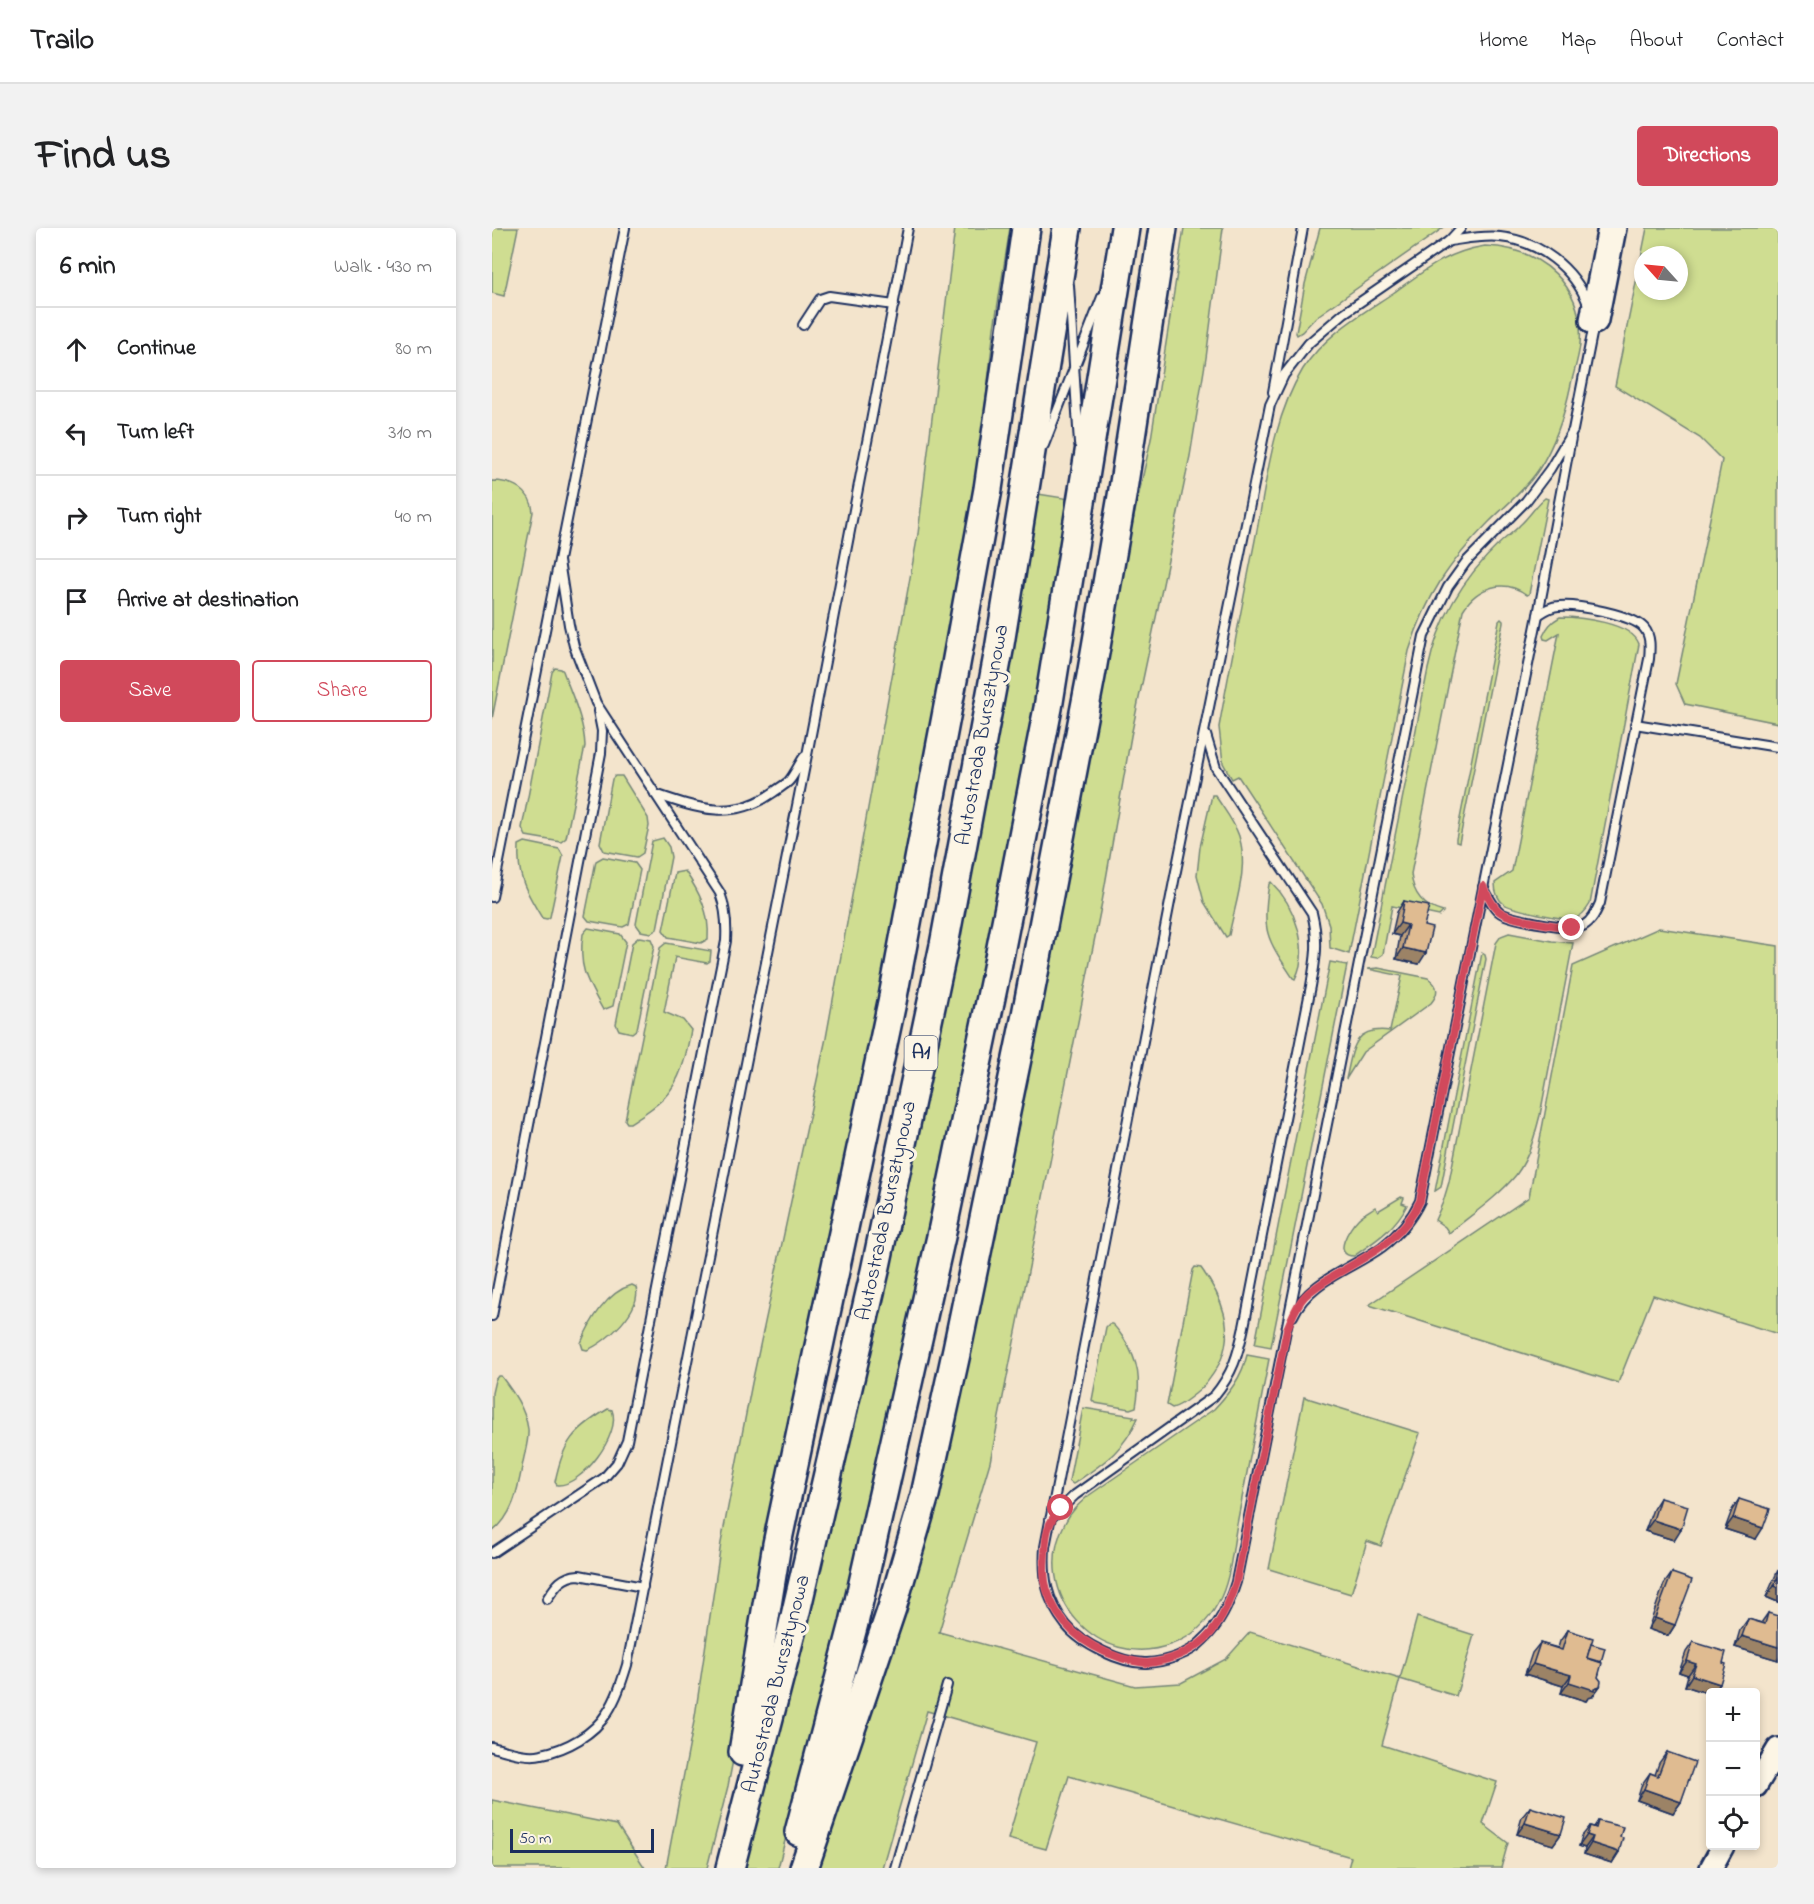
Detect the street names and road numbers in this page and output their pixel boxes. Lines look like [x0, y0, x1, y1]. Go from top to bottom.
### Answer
street label: Autostrada Bursztynowa [949, 622, 1019, 848]
road number: A1 [904, 1036, 938, 1070]
street label: Autostrada Bursztynowa [849, 1098, 927, 1324]
street label: Autostrada Bursztynowa [735, 1572, 821, 1797]

